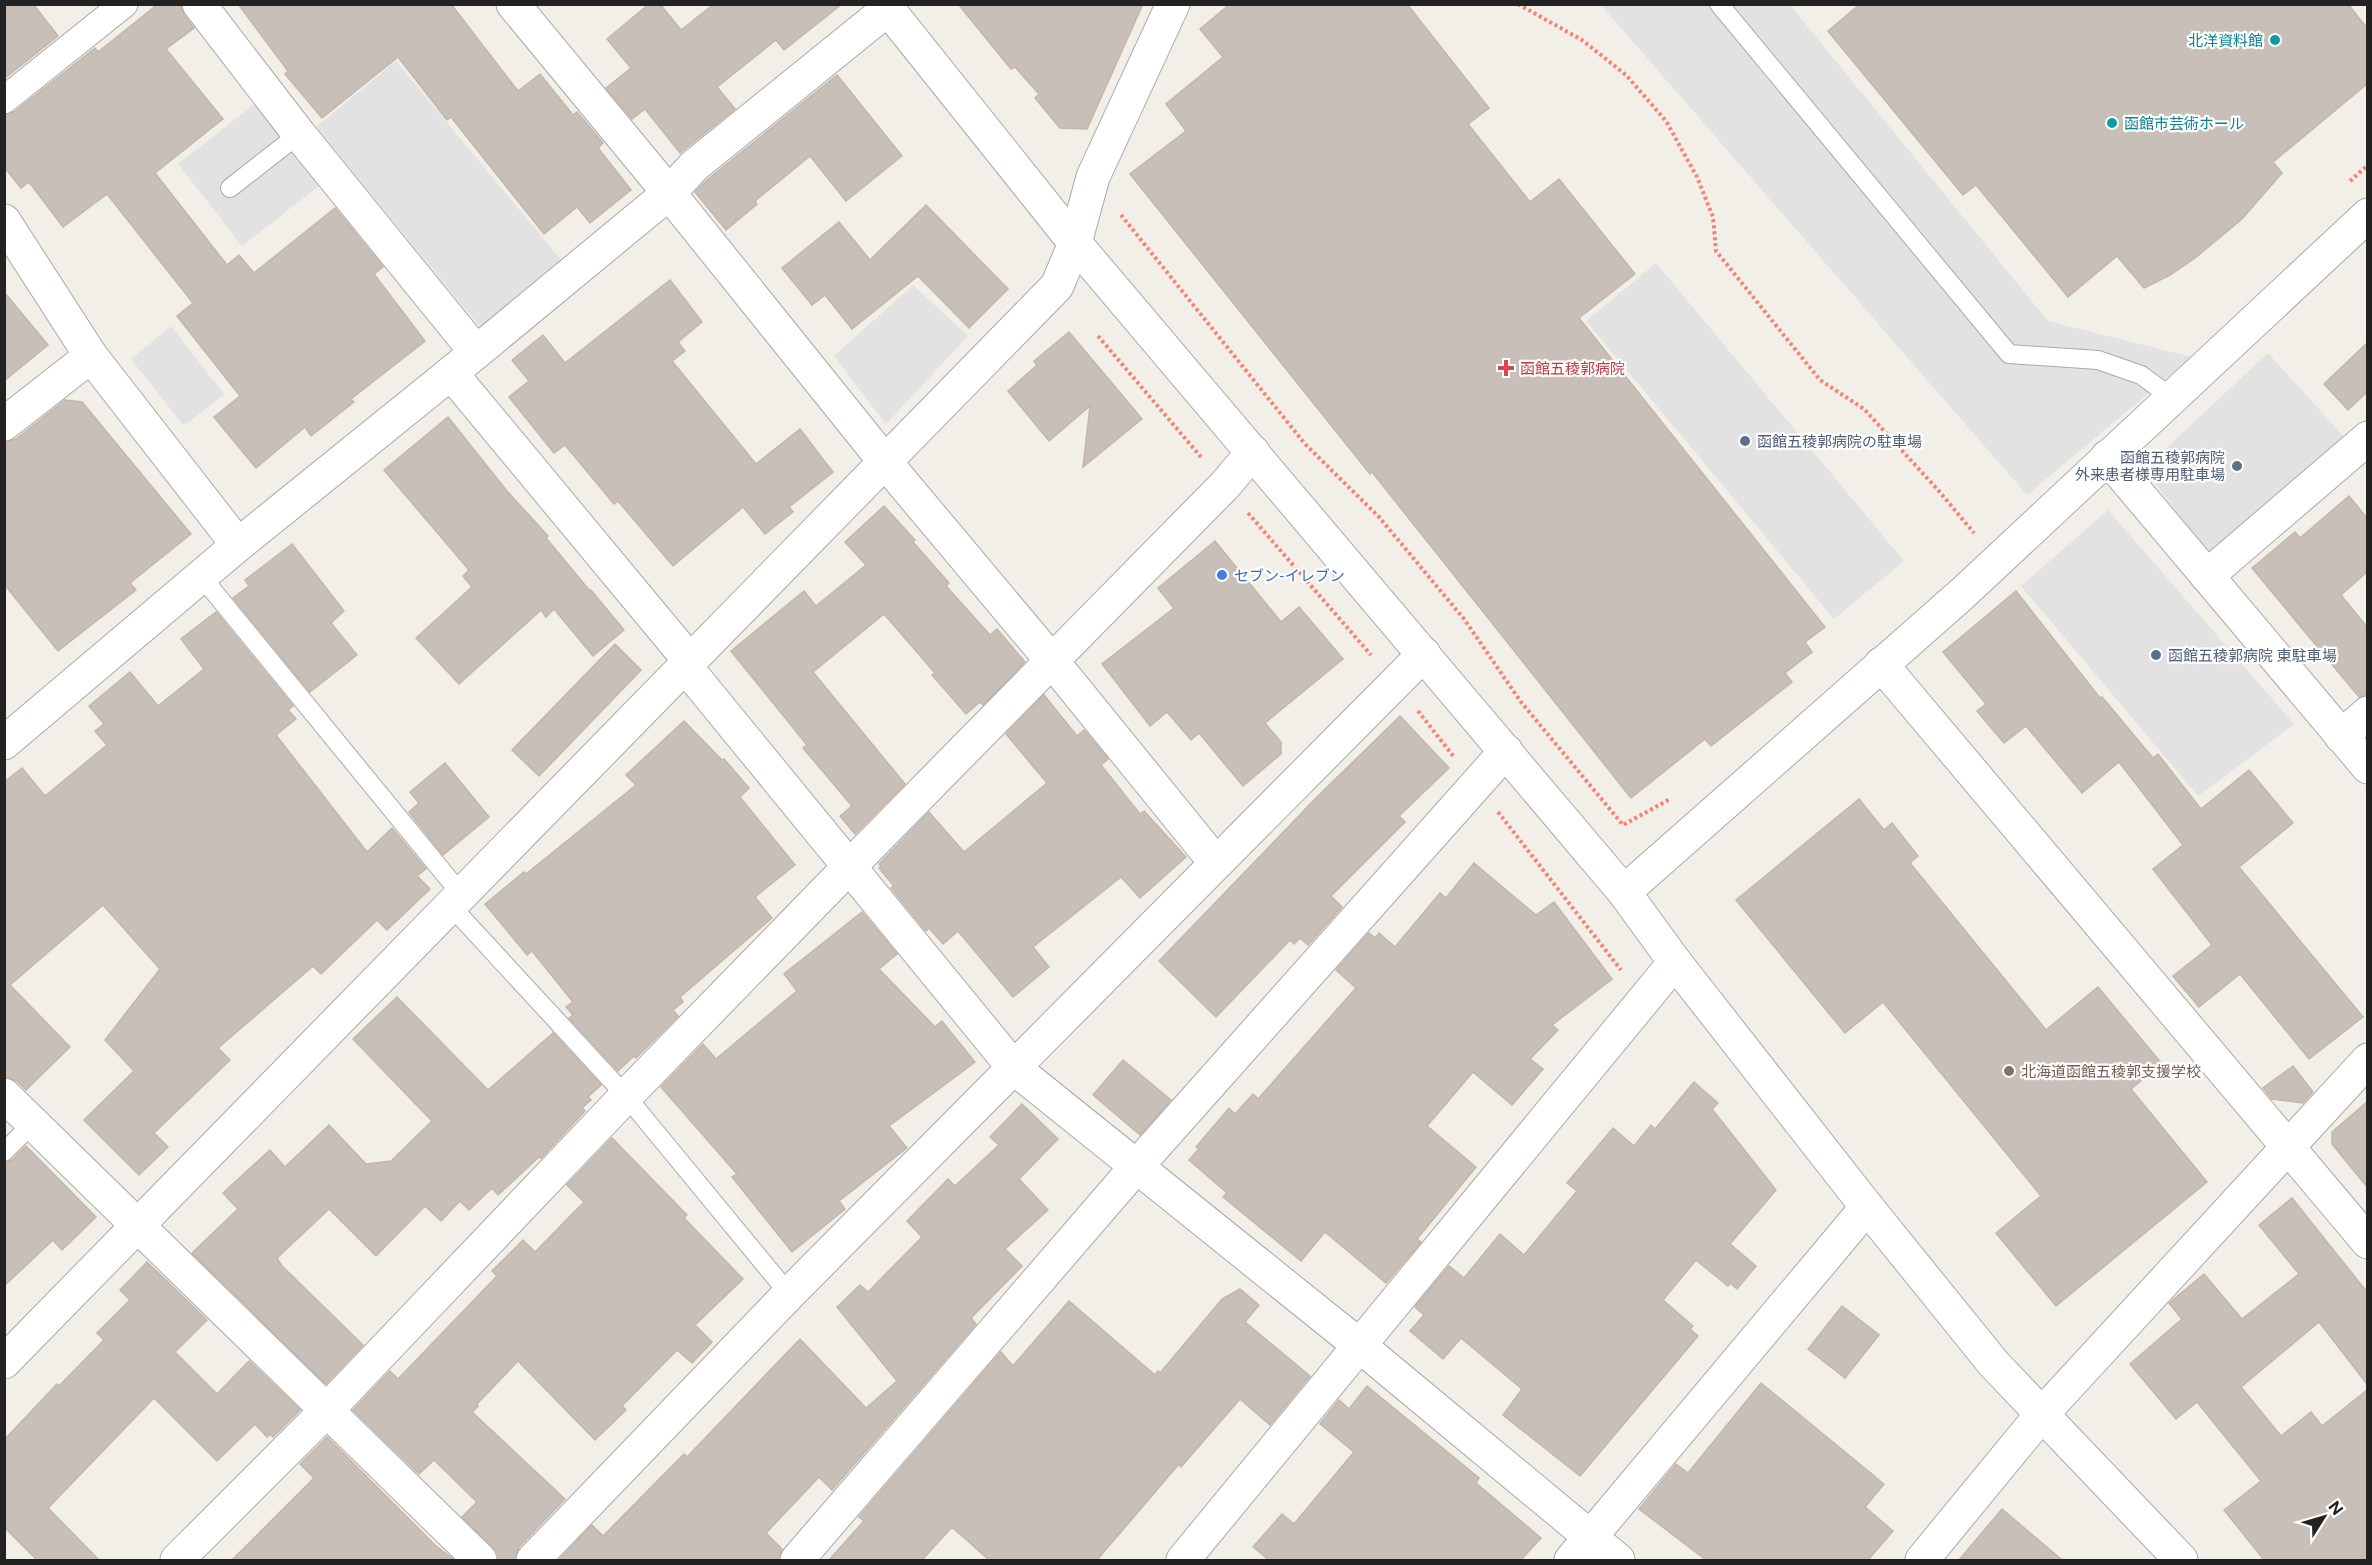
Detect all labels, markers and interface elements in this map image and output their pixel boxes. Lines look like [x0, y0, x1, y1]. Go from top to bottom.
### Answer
place label: 北洋資料館 [2188, 32, 2263, 49]
marker: 北洋資料館 [2268, 33, 2282, 47]
place label: 函館市芸術ホール [2124, 115, 2244, 132]
marker: 函館市芸術ホール [2105, 116, 2119, 130]
marker: 函館五稜郭病院 [1497, 359, 1515, 377]
place label: 函館五稜郭病院 [1520, 360, 1625, 377]
place label: 函館五稜郭病院の駐車場 [1757, 433, 1922, 450]
marker: 函館五稜郭病院の駐車場 [1738, 434, 1752, 448]
place label: 函館五稜郭病院 外来患者様専用駐車場 [2075, 449, 2225, 483]
marker: 函館五稜郭病院 外来患者様専用駐車場 [2230, 459, 2244, 473]
place label: セブン-イレブン [1234, 567, 1345, 584]
marker: セブン-イレブン [1215, 568, 1229, 582]
place label: 函館五稜郭病院 東駐車場 [2168, 647, 2337, 664]
marker: 函館五稜郭病院 東駐車場 [2149, 648, 2163, 662]
place label: 北海道函館五稜郭支援学校 [2021, 1063, 2201, 1080]
marker: 北海道函館五稜郭支援学校 [2002, 1064, 2016, 1078]
north arrow [2294, 1487, 2354, 1547]
text: N [2324, 1498, 2347, 1519]

